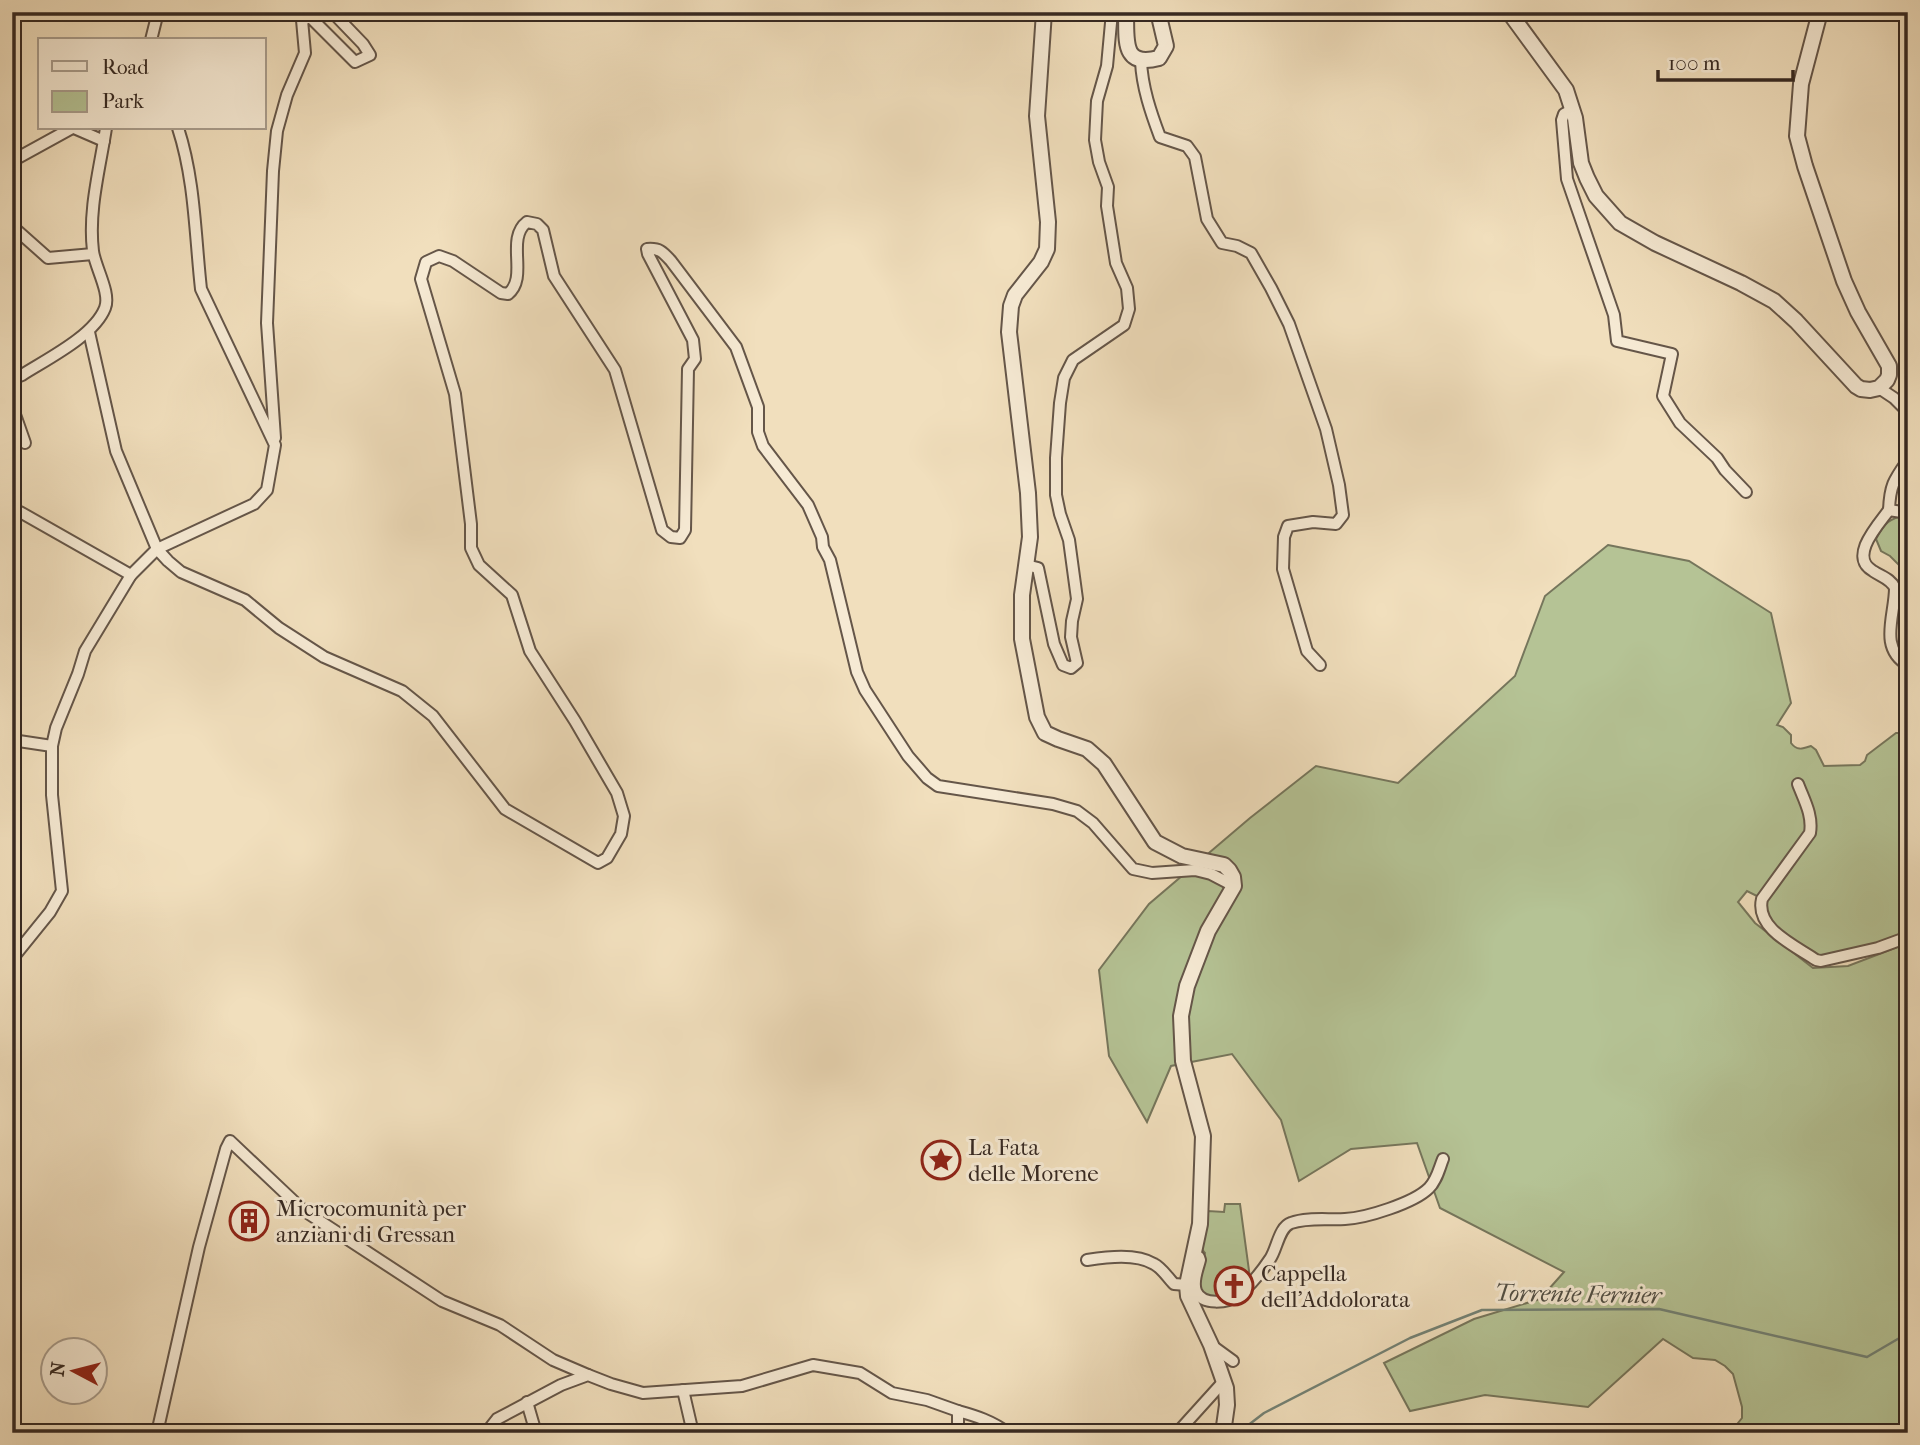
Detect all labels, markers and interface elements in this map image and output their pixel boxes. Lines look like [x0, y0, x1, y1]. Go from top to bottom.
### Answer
legend [38, 38, 266, 130]
scale bar [1658, 38, 1792, 82]
text: 100 m [1668, 51, 1721, 75]
text: Road [102, 55, 149, 79]
text: Park [102, 89, 144, 113]
place label: La Fata delle Morene [968, 1134, 1099, 1187]
place icon: La Fata delle Morene [920, 1139, 962, 1181]
place label: Microcomunità per anziani di Gressan [276, 1195, 466, 1248]
building icon: Microcomunità per anziani di Gressan [228, 1200, 270, 1242]
place label: Cappella dell'Addolorata [1261, 1260, 1410, 1313]
church icon: Cappella dell'Addolorata [1213, 1265, 1255, 1307]
water label: Torrente Fernier [1494, 1279, 1664, 1309]
north arrow [38, 1336, 108, 1406]
text: N [46, 1360, 70, 1378]

